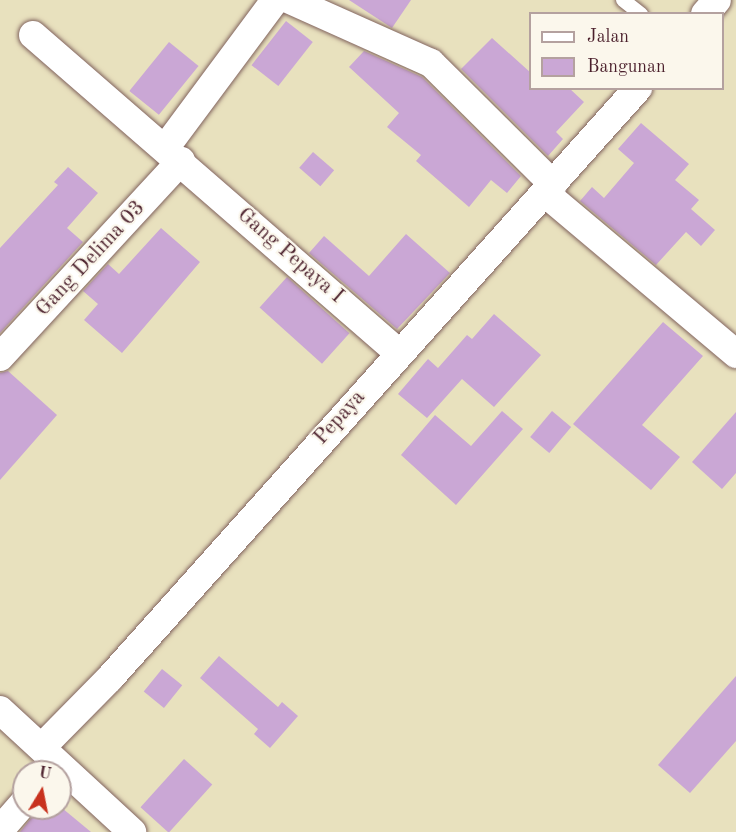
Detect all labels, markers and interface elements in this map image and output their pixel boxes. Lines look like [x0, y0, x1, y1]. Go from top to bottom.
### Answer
legend [529, 12, 724, 90]
text: Jalan [587, 28, 629, 46]
text: Bangunan [587, 58, 666, 76]
street label: Gang Delima 03 [31, 196, 151, 322]
street label: Gang Pepaya I [232, 203, 348, 309]
street label: Pepaya [309, 386, 371, 450]
north arrow [12, 760, 72, 820]
text: U [37, 765, 52, 783]

